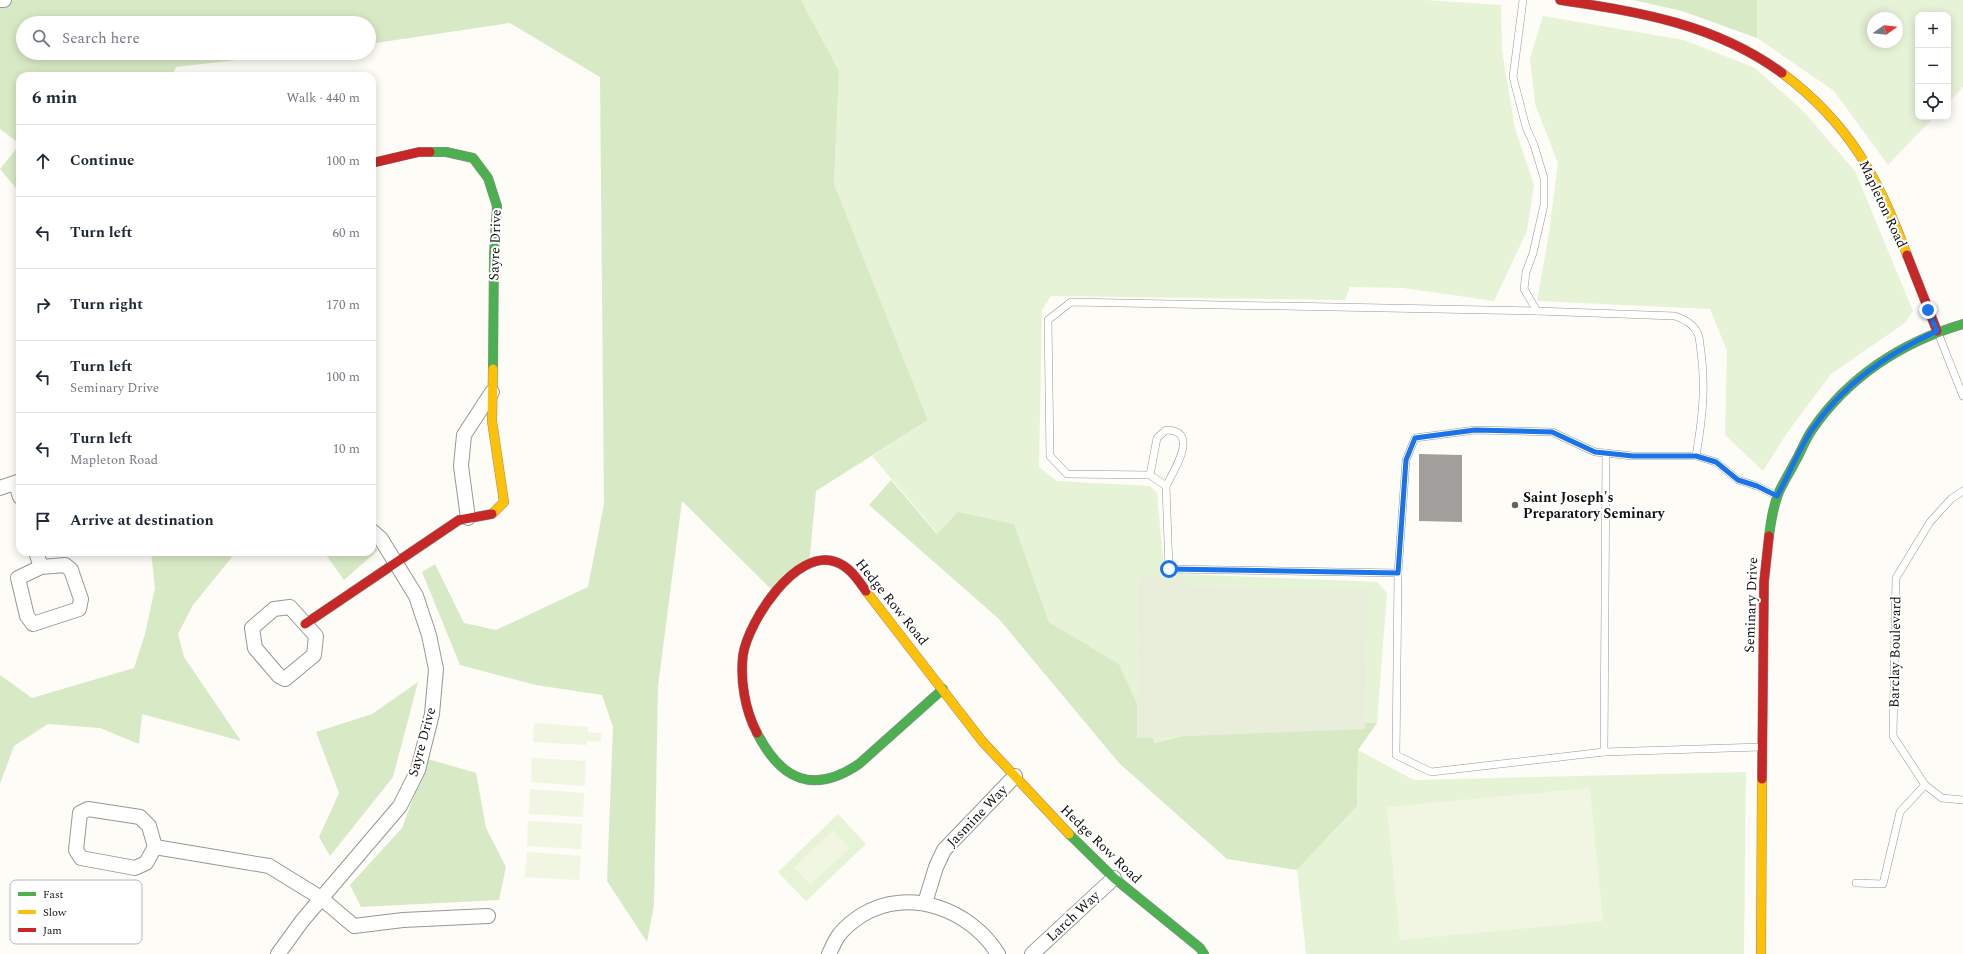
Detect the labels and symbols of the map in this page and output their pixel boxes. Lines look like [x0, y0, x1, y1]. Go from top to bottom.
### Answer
north arrow [1867, 12, 1903, 48]
street label: Mapleton Road [1853, 157, 1913, 252]
street label: Sayre Drive [483, 209, 507, 281]
route end [1919, 301, 1937, 319]
place label: Saint Joseph's Preparatory Seminary [1523, 487, 1666, 524]
marker: Saint Joseph's Preparatory Seminary [1510, 500, 1520, 510]
street label: Hedge Row Road [850, 554, 934, 650]
street label: Seminary Drive [1739, 557, 1763, 653]
route start [1160, 560, 1178, 578]
street label: Barclay Boulevard [1884, 596, 1906, 708]
street label: Sayre Drive [403, 705, 441, 779]
street label: Jasmine Way [942, 779, 1013, 852]
street label: Hedge Row Road [1056, 800, 1147, 889]
legend [10, 880, 142, 944]
street label: Larch Way [1041, 885, 1105, 946]
text: Fast [43, 886, 64, 903]
text: Slow [43, 904, 67, 921]
text: Jam [43, 922, 62, 939]

